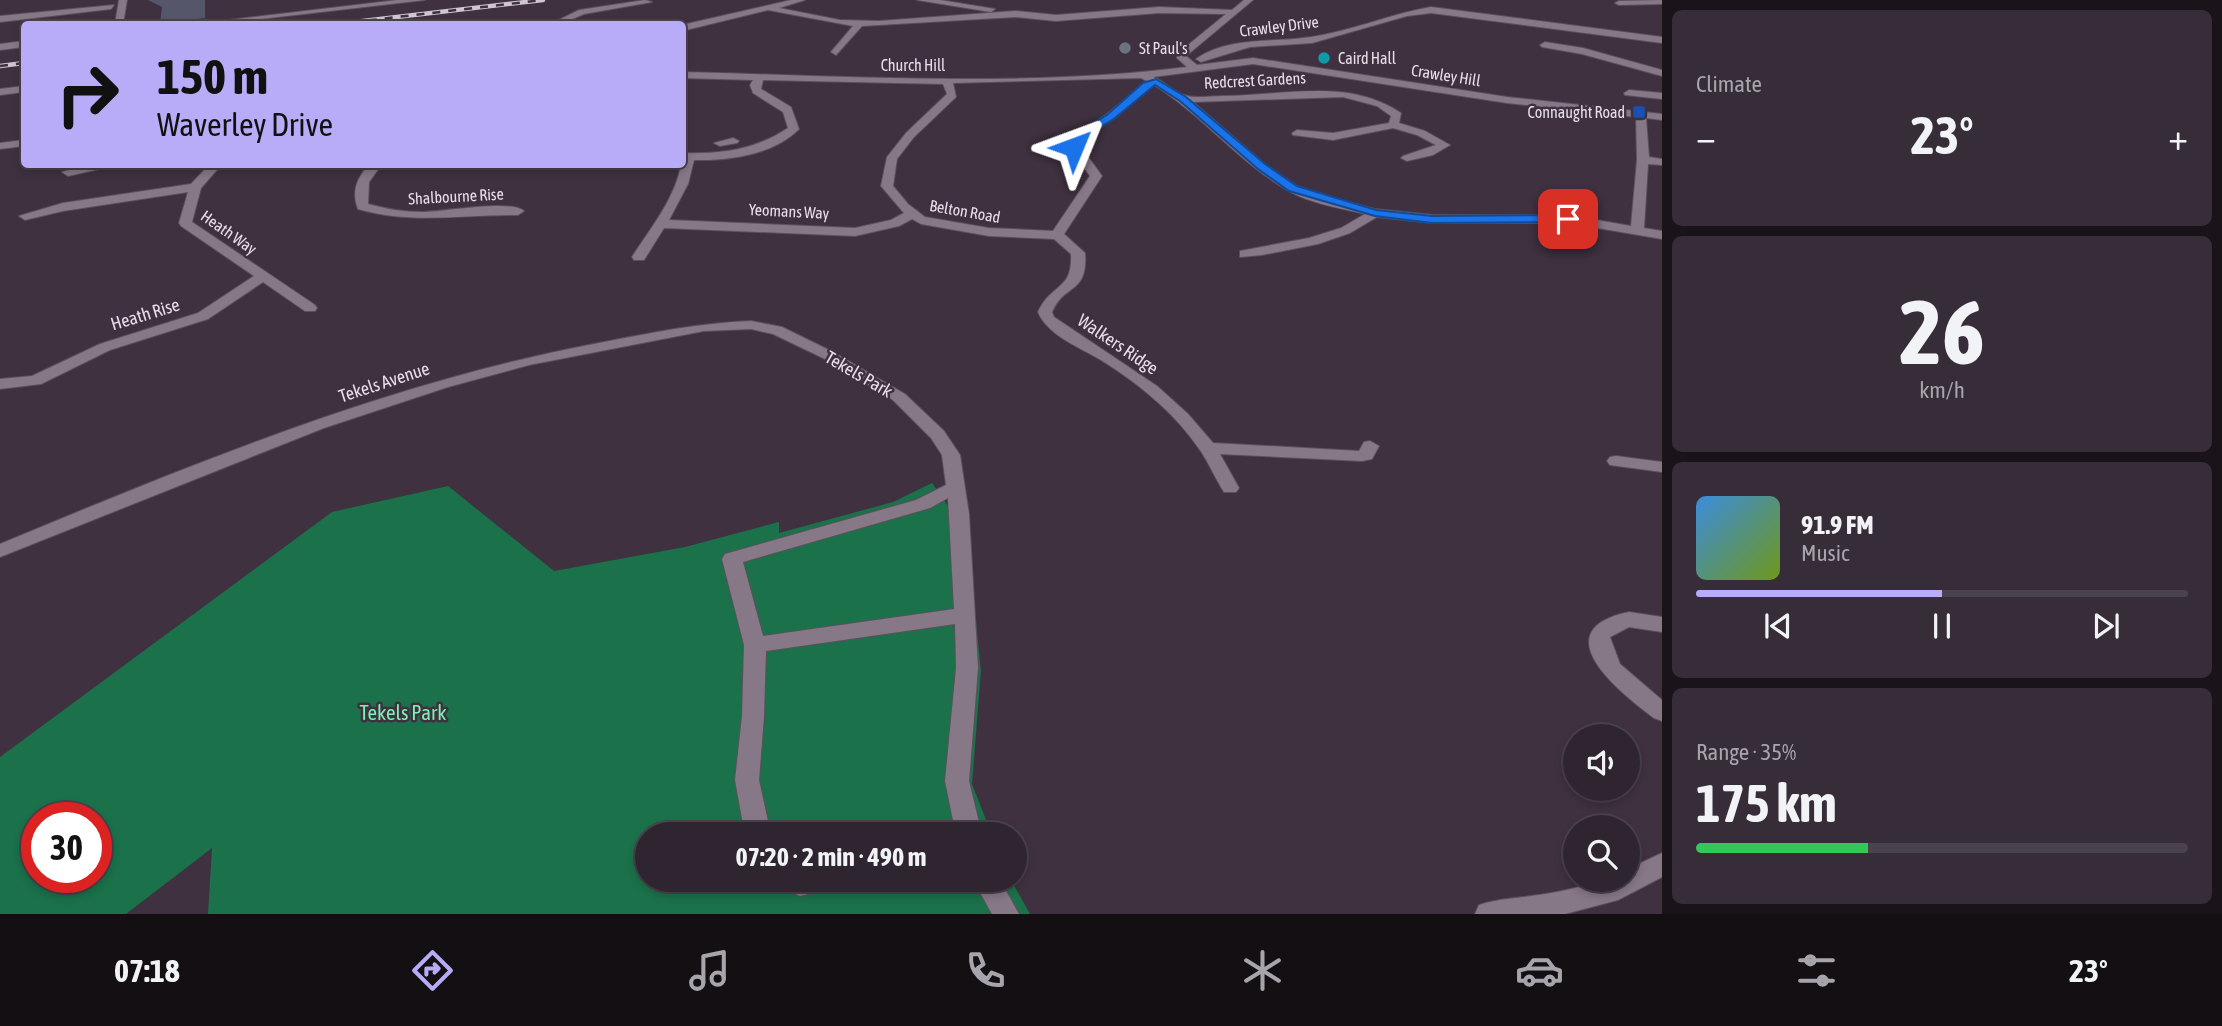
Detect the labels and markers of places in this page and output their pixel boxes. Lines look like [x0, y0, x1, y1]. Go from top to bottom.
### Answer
place label: St Paul's [1139, 39, 1188, 57]
marker: St Paul's [1117, 40, 1133, 56]
place label: Caird Hall [1338, 49, 1397, 67]
marker: Caird Hall [1316, 50, 1332, 66]
place label: Connaught Road [1528, 103, 1625, 122]
marker: Connaught Road [1631, 104, 1647, 120]
pin [1538, 189, 1598, 249]

